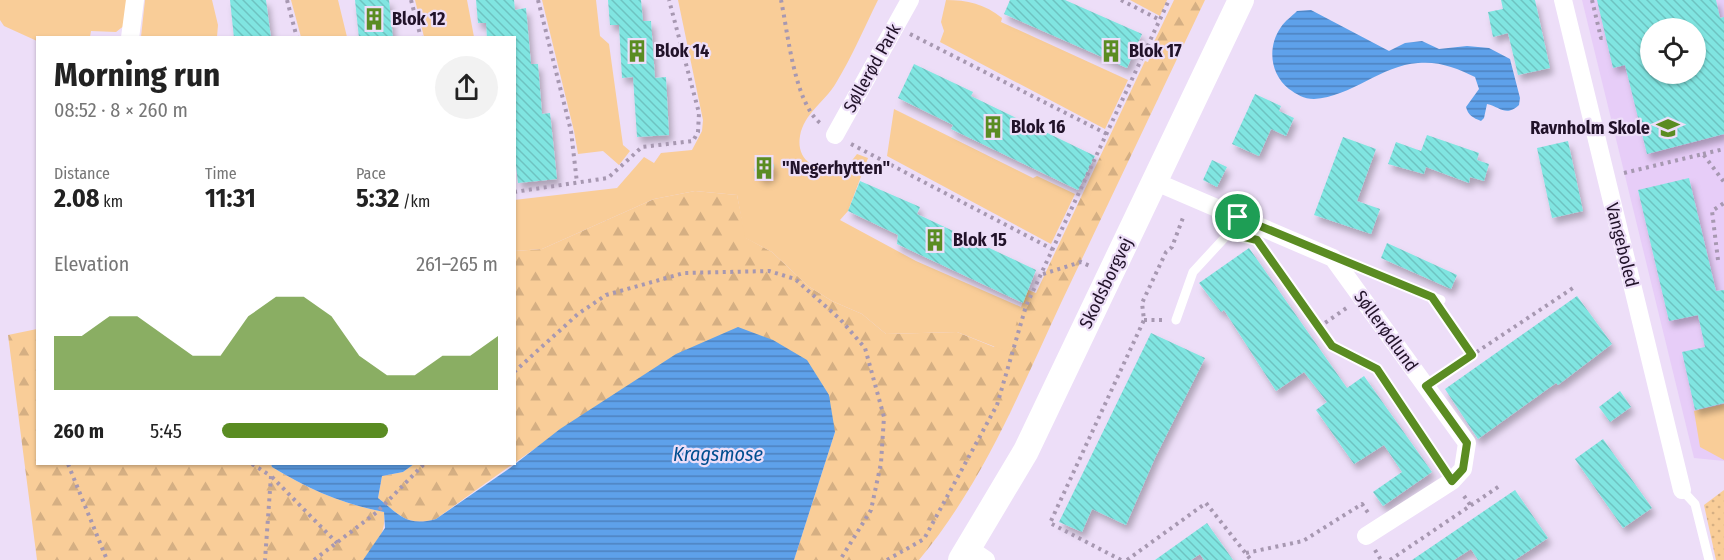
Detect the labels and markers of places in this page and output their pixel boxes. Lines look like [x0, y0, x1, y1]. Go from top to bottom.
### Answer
building icon: Blok 12 [361, 6, 387, 32]
place label: Blok 12 [392, 8, 445, 30]
building icon: Blok 14 [624, 38, 650, 64]
building icon: Blok 17 [1098, 38, 1124, 64]
place label: Blok 14 [655, 40, 709, 62]
place label: Blok 17 [1129, 40, 1182, 62]
building icon: Blok 16 [980, 114, 1006, 140]
school or university icon: Ravnholm Skole [1655, 115, 1681, 141]
place label: Blok 16 [1011, 116, 1065, 138]
place label: Ravnholm Skole [1530, 117, 1650, 139]
building icon: "Negerhytten" [751, 155, 777, 181]
place label: "Negerhytten" [782, 157, 890, 179]
pin [1212, 191, 1263, 242]
building icon: Blok 15 [922, 227, 948, 253]
place label: Blok 15 [953, 229, 1007, 251]

